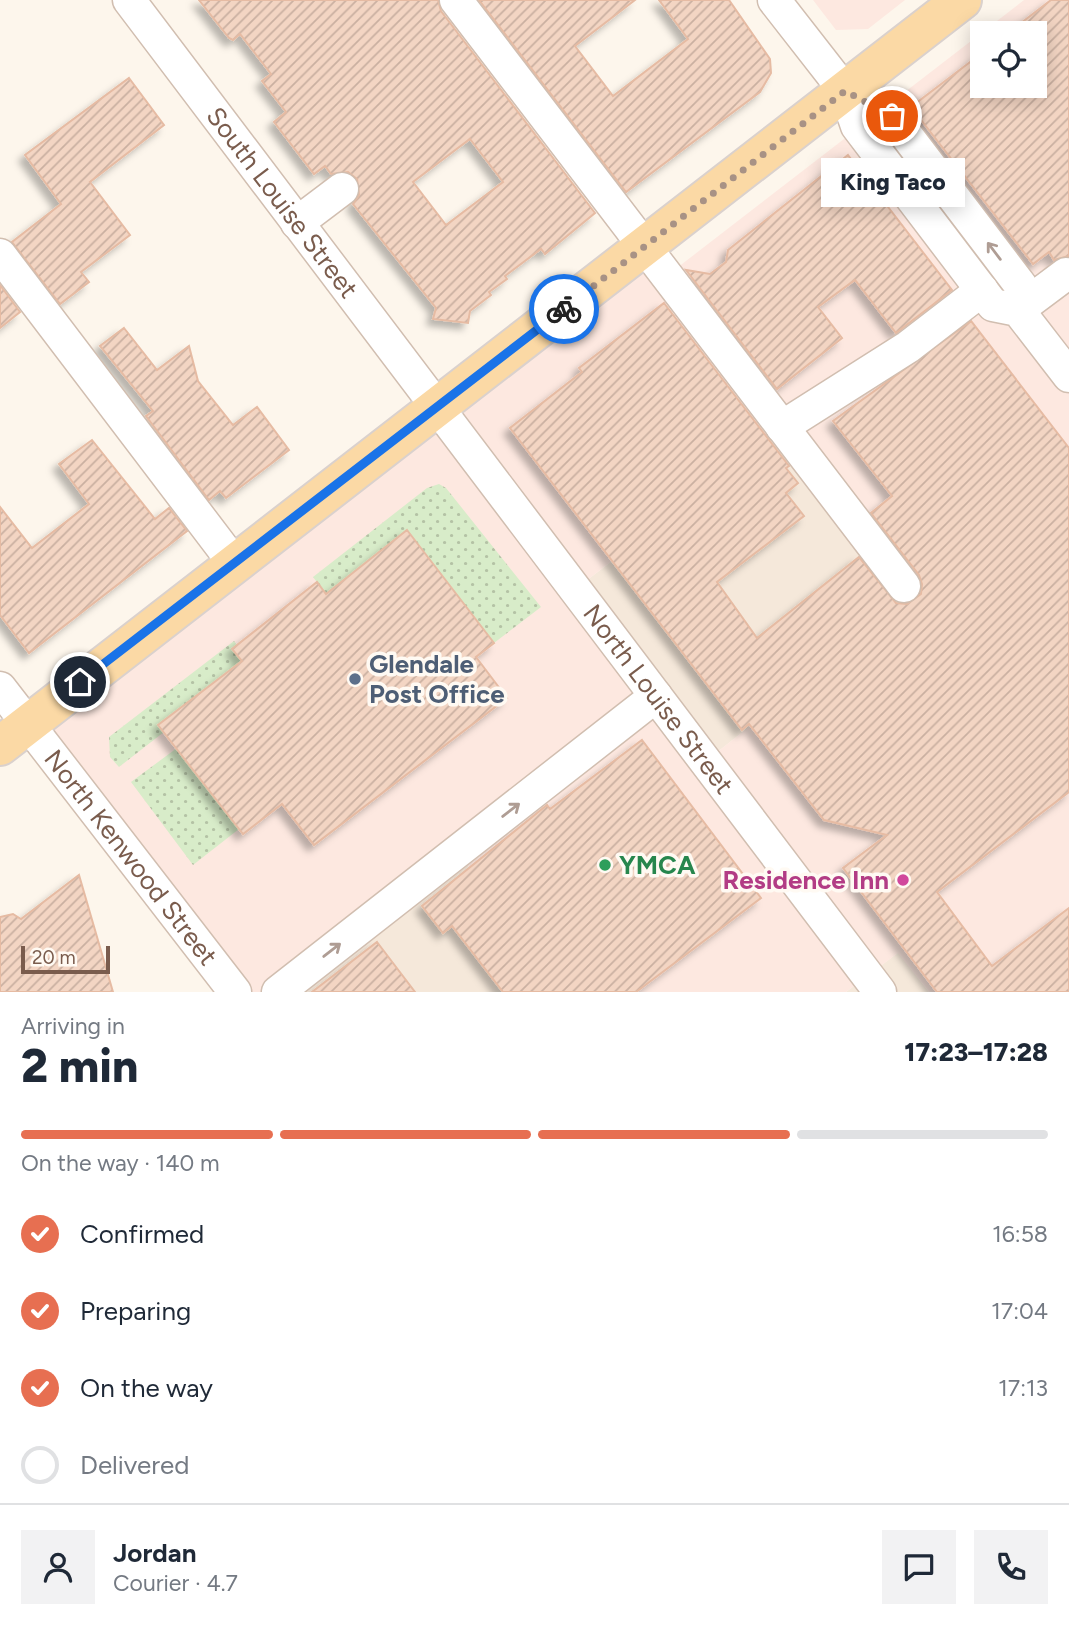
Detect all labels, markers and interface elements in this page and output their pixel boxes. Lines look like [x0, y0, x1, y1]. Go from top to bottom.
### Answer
map controls [970, 21, 1047, 98]
button: locate [970, 21, 1047, 98]
pin [862, 86, 922, 146]
icon: bag [873, 97, 911, 135]
street label: South Louise Street [200, 101, 365, 304]
callout: King Taco [820, 158, 964, 207]
text: King Taco [840, 168, 946, 196]
one-way arrow [987, 242, 1002, 260]
courier [529, 274, 599, 344]
icon: bike [545, 290, 583, 328]
street label: North Louise Street [576, 598, 740, 801]
place label: Glendale Post Office [369, 648, 505, 710]
pin [50, 652, 110, 712]
icon: home [61, 663, 99, 701]
marker: Glendale Post Office [347, 671, 363, 687]
street label: North Kenwood Street [38, 743, 224, 972]
one-way arrow [501, 802, 520, 817]
place label: YMCA [619, 849, 696, 881]
marker: YMCA [597, 857, 613, 873]
place label: Residence Inn [722, 864, 889, 896]
marker: Residence Inn [895, 872, 911, 888]
one-way arrow [322, 942, 340, 957]
scale bar [21, 943, 110, 975]
text: 20 m [32, 946, 76, 969]
text: Arriving in [21, 1012, 125, 1040]
text: 17:23–17:28 [904, 1036, 1048, 1068]
text: 2 min [21, 1038, 138, 1094]
text: On the way · 140 m [21, 1149, 220, 1177]
icon: check [21, 1215, 59, 1253]
text: Confirmed [80, 1218, 204, 1250]
text: 16:58 [992, 1220, 1048, 1248]
icon: check [21, 1292, 59, 1330]
text: Preparing [80, 1295, 191, 1327]
text: 17:04 [991, 1297, 1048, 1325]
icon: check [21, 1369, 59, 1407]
text: On the way [80, 1372, 213, 1404]
text: 17:13 [998, 1374, 1048, 1402]
text: Delivered [80, 1449, 189, 1481]
button: person [21, 1530, 95, 1604]
button: chat [882, 1530, 956, 1604]
button: phone [974, 1530, 1048, 1604]
text: Jordan [113, 1537, 196, 1569]
text: Courier · 4.7 [113, 1569, 238, 1597]

